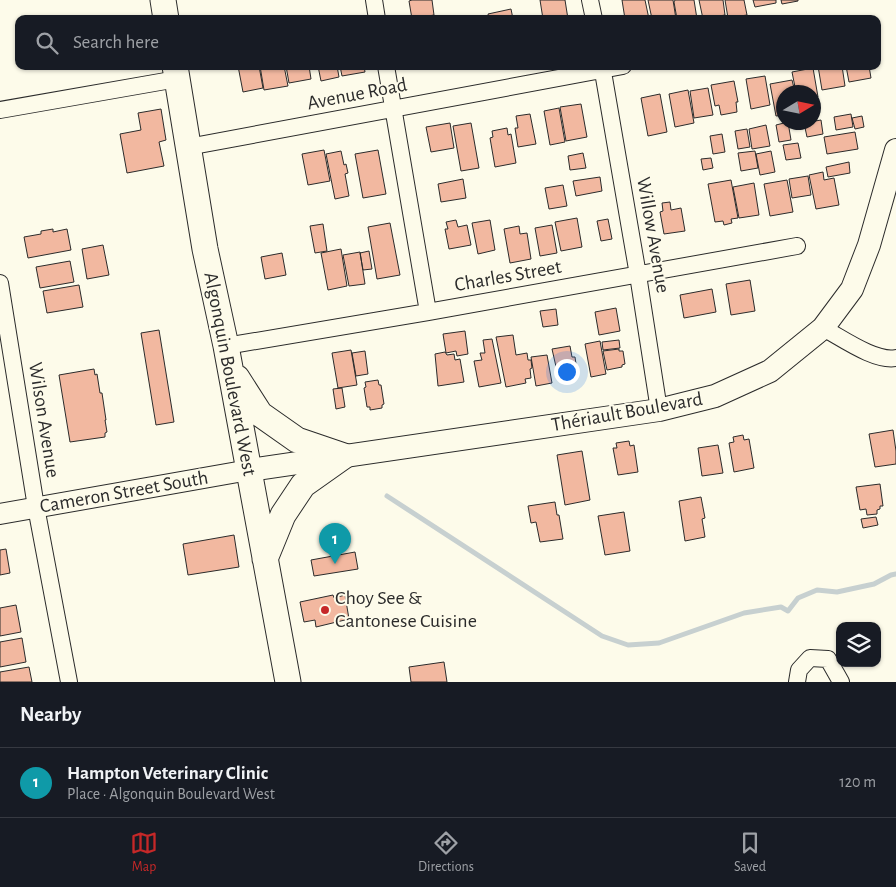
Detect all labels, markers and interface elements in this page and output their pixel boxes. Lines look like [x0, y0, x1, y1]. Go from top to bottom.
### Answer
search box [15, 15, 881, 70]
icon: search [33, 29, 61, 57]
text: Search here [73, 33, 159, 52]
street label: Avenue Road [305, 75, 409, 113]
north arrow [776, 85, 821, 130]
street label: Willow Avenue [633, 176, 673, 294]
street label: Charles Street [453, 257, 564, 295]
street label: Algonquin Boulevard West [200, 270, 260, 478]
your location [554, 359, 580, 385]
street label: Wilson Avenue [25, 361, 63, 479]
street label: Thériault Boulevard [550, 389, 704, 435]
street label: Cameron Street South [38, 467, 210, 517]
pin: 1 [319, 523, 351, 564]
place label: Choy See & Cantonese Cuisine [335, 588, 477, 631]
marker: Choy See & Cantonese Cuisine [319, 604, 331, 616]
map controls [836, 622, 881, 667]
button: layers [836, 622, 881, 667]
text: Nearby [20, 704, 81, 725]
text: Hampton Veterinary Clinic [67, 764, 268, 783]
text: 1 [33, 774, 39, 790]
text: 120 m [839, 774, 876, 790]
text: Place · Algonquin Boulevard West [67, 786, 275, 802]
tab: Map [130, 829, 158, 876]
tab: Directions [418, 829, 474, 876]
tab: Saved [734, 829, 766, 876]

